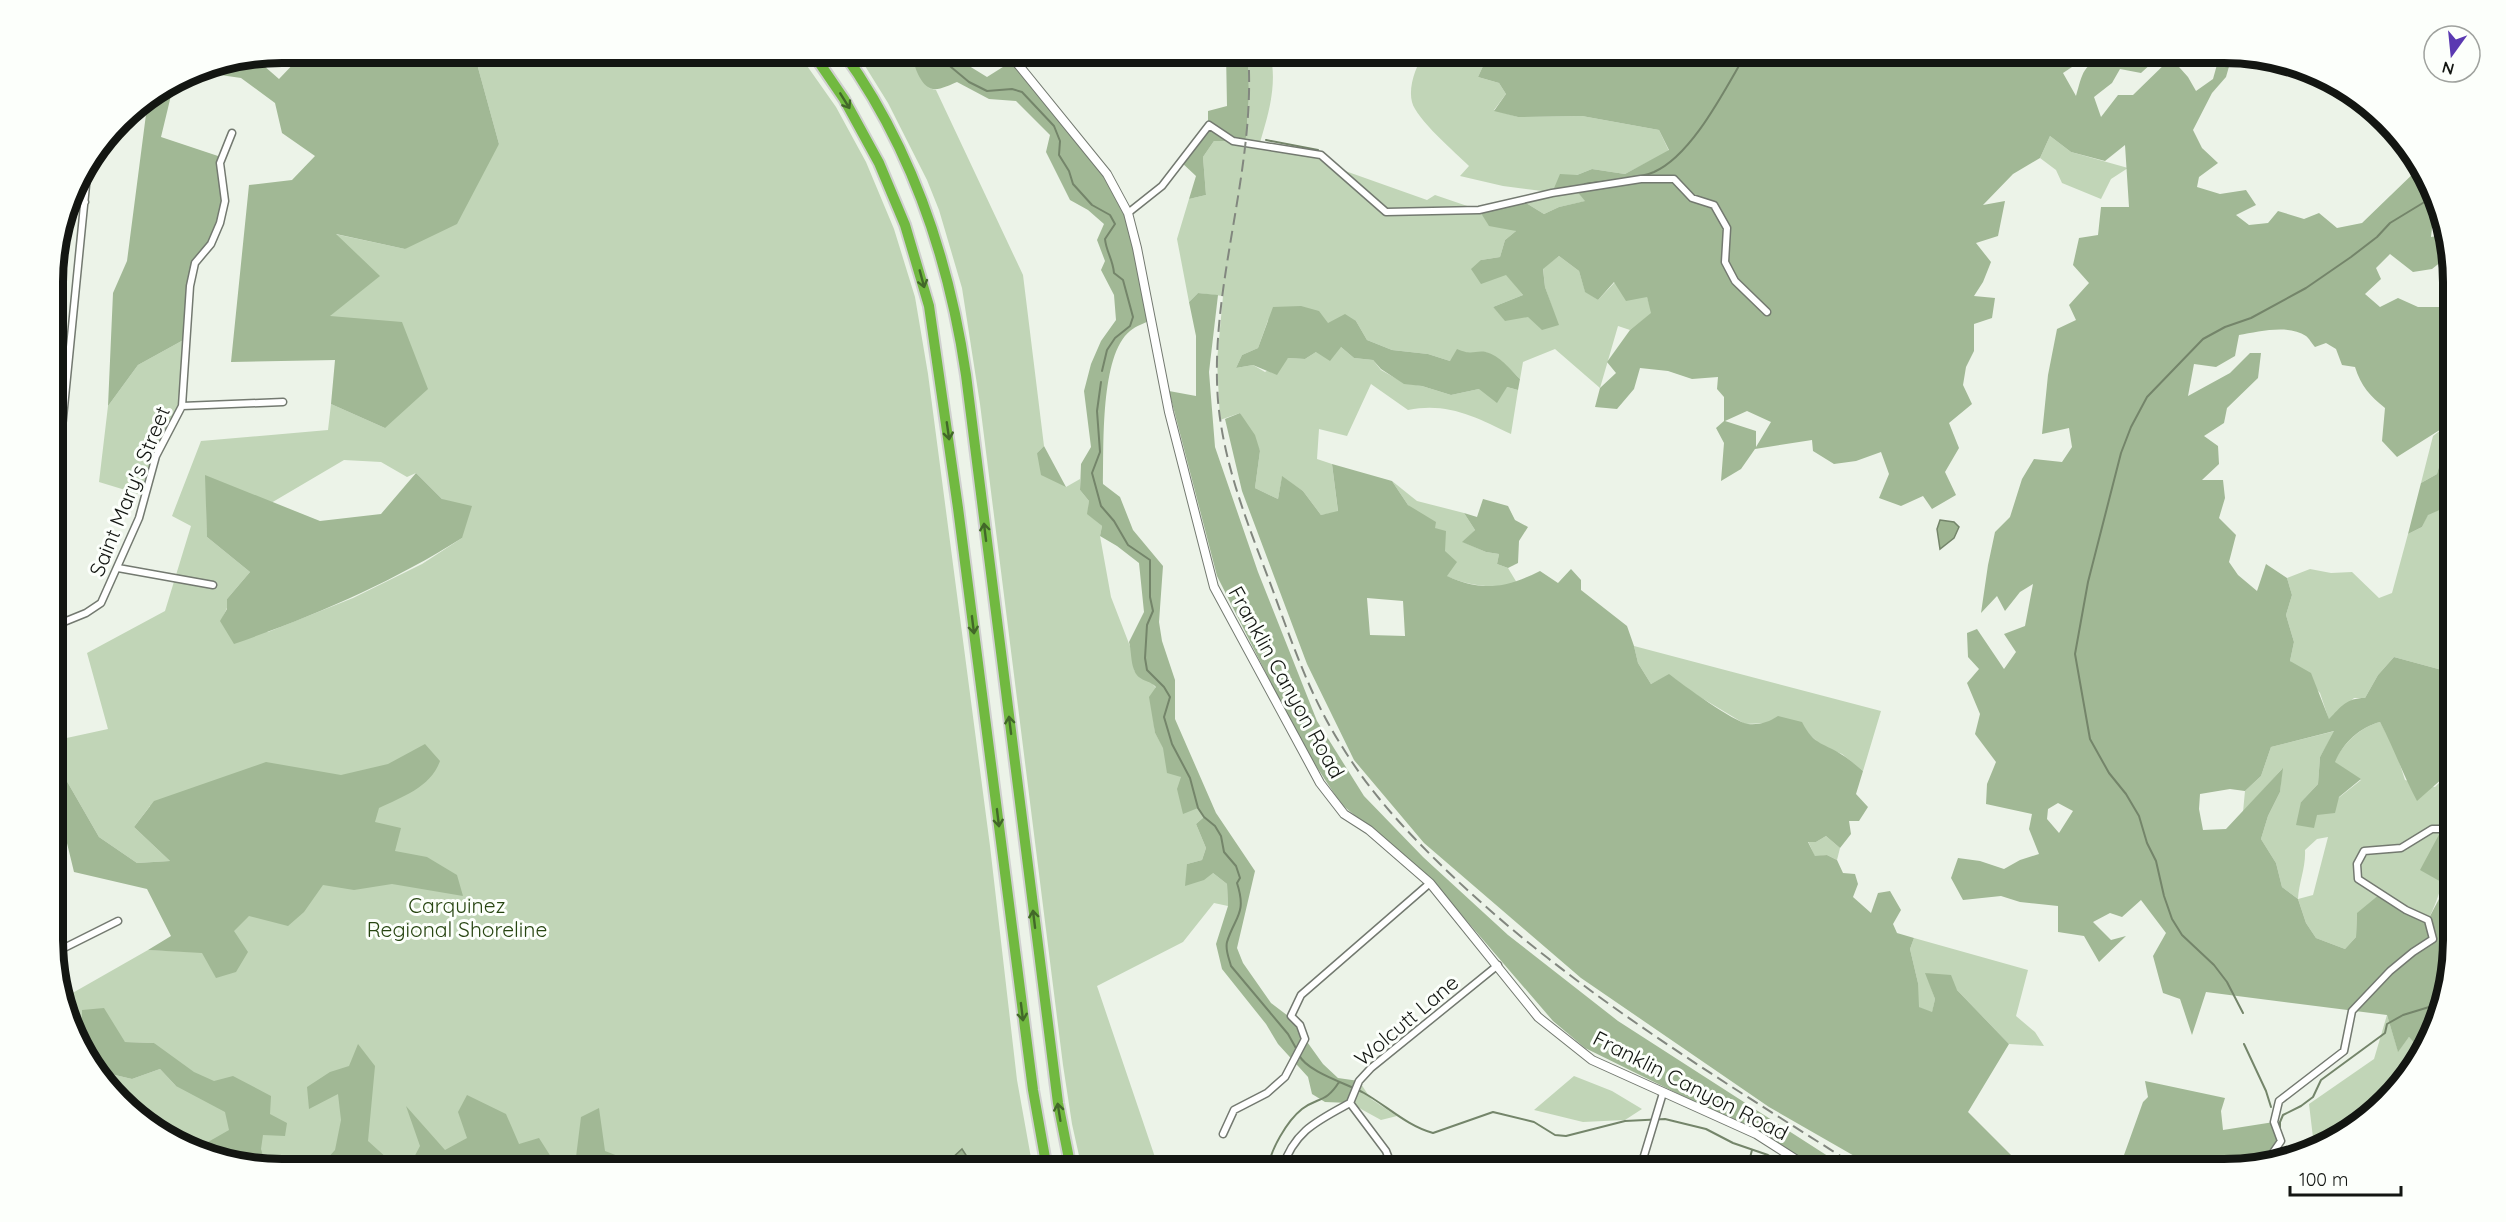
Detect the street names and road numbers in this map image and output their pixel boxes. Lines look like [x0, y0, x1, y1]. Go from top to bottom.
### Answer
street label: Saint Mary's Street [83, 402, 175, 580]
street label: Franklin Canyon Road [1223, 581, 1351, 783]
street label: Wolcutt Lane [1349, 969, 1463, 1071]
street label: Franklin Canyon Road [1589, 1024, 1793, 1146]

